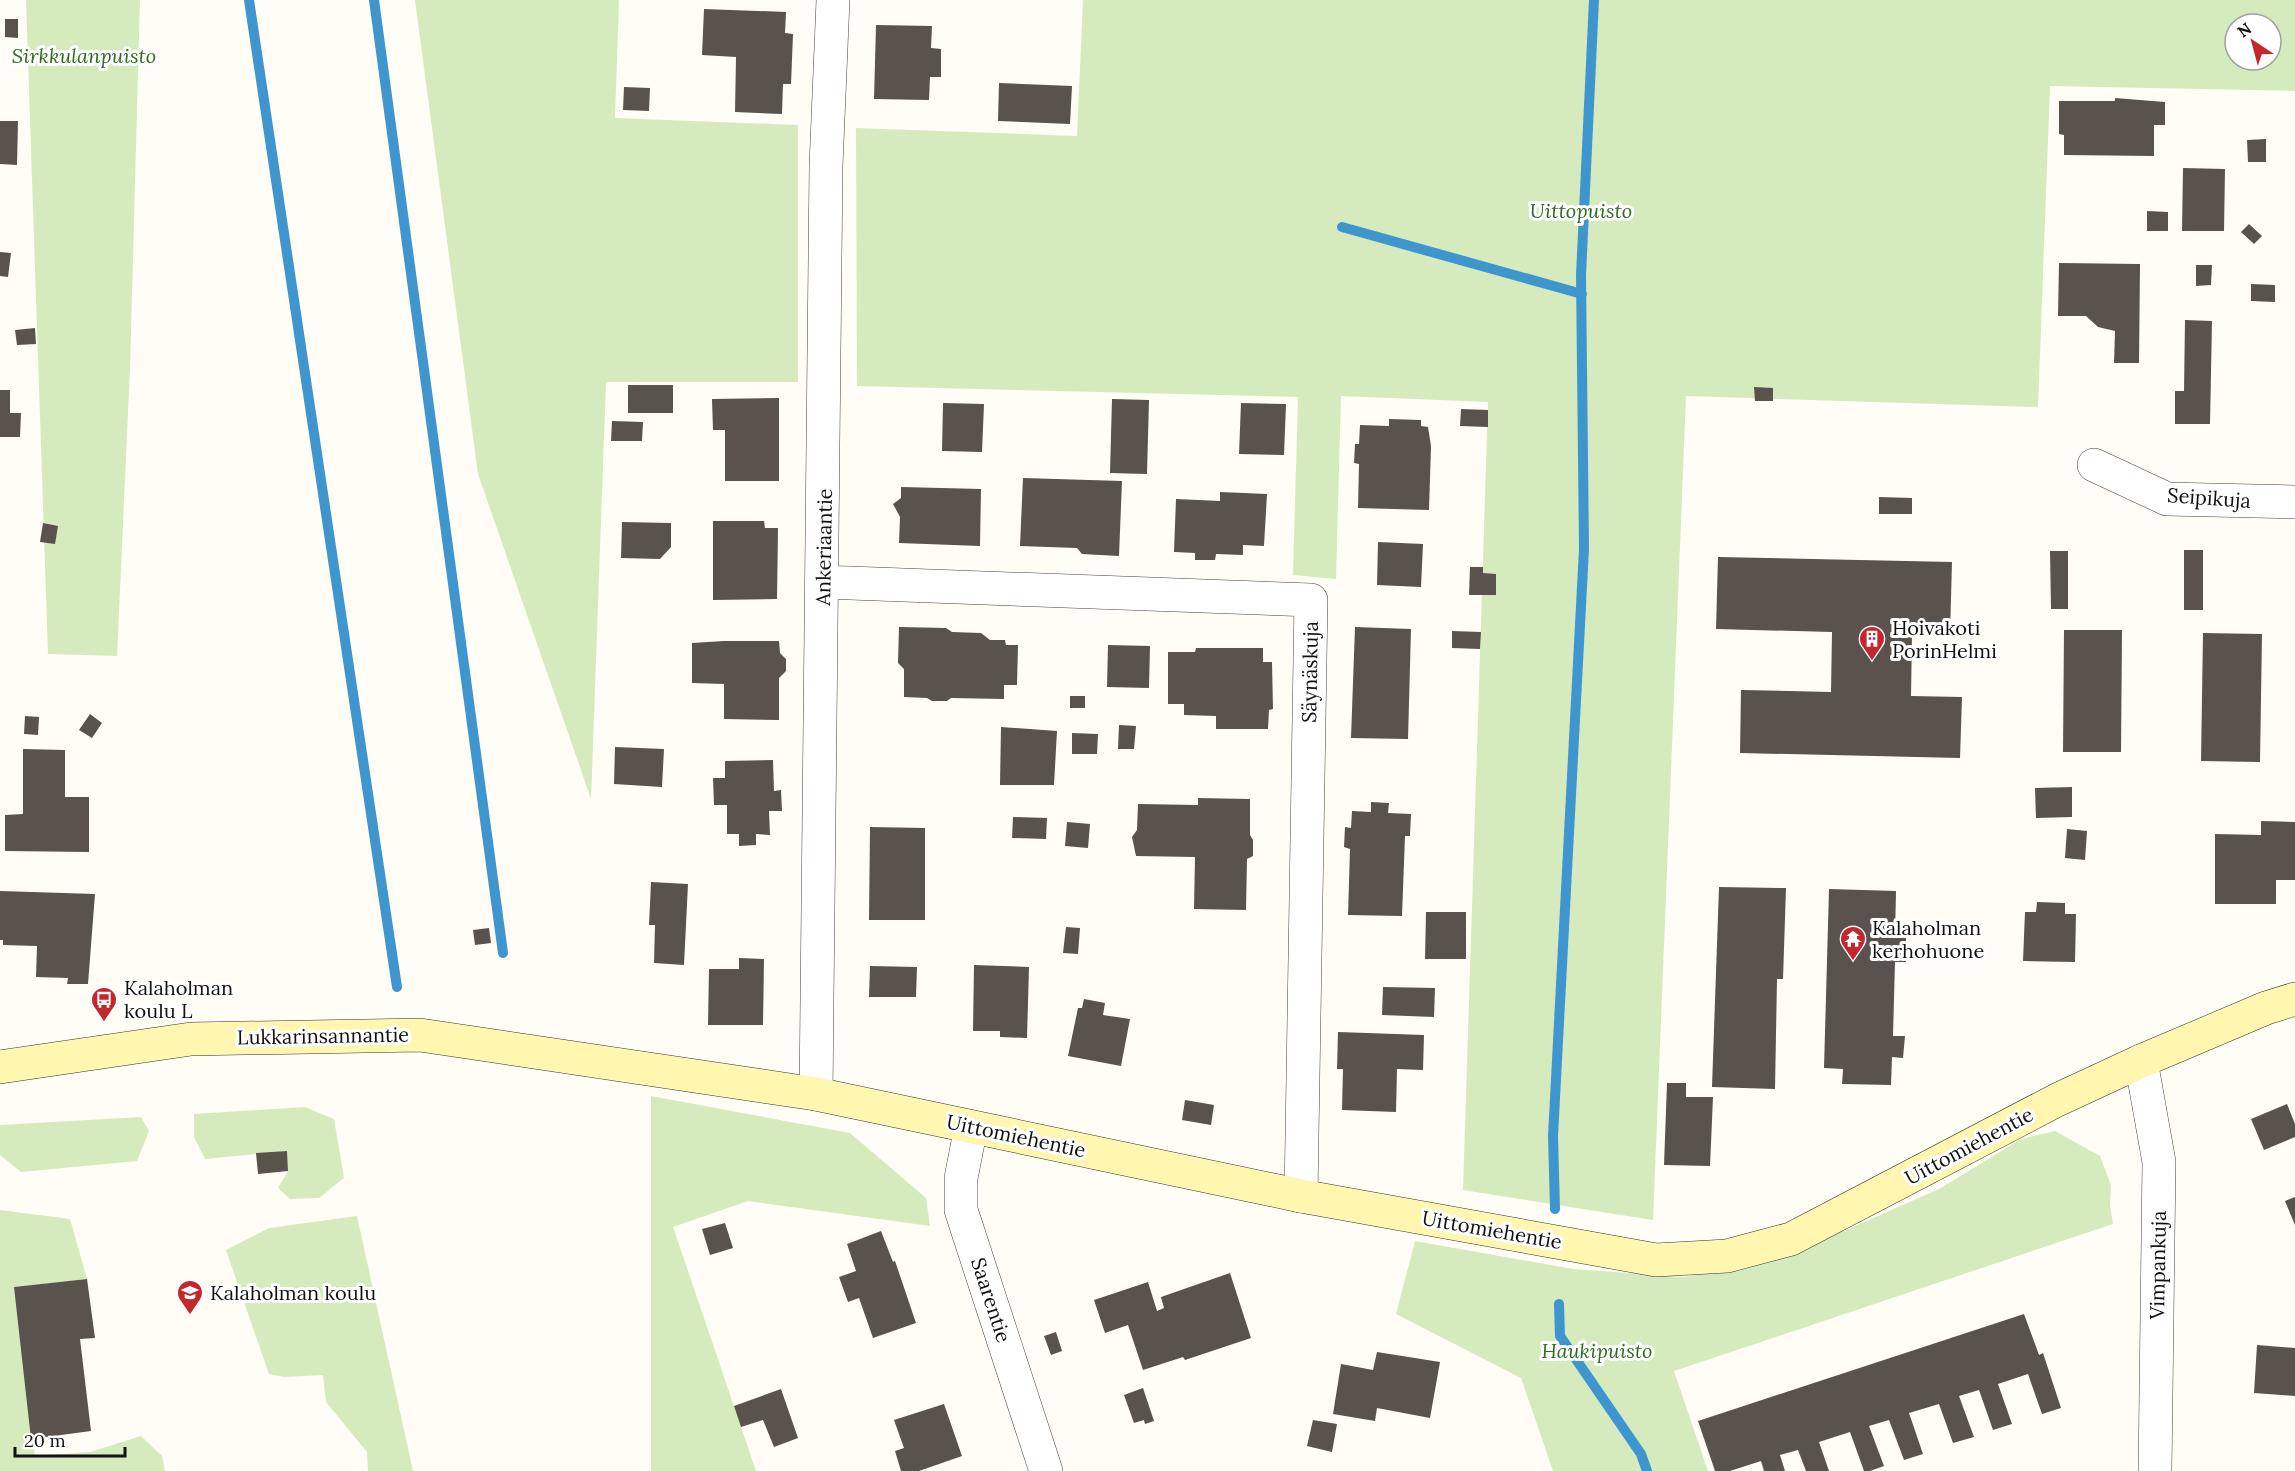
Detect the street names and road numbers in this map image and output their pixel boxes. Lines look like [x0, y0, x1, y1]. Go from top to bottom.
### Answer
street label: Seipikuja [2166, 482, 2252, 513]
street label: Ankeriaantie [810, 488, 837, 607]
street label: Säynäskuja [1296, 621, 1323, 723]
street label: Lukkarinsannantie [237, 1021, 409, 1049]
street label: Uittomiehentie [1900, 1101, 2037, 1190]
street label: Uittomiehentie [944, 1109, 1088, 1162]
street label: Uittomiehentie [1420, 1205, 1564, 1254]
street label: Vimpankuja [2144, 1210, 2171, 1321]
street label: Saarentie [966, 1254, 1017, 1345]

